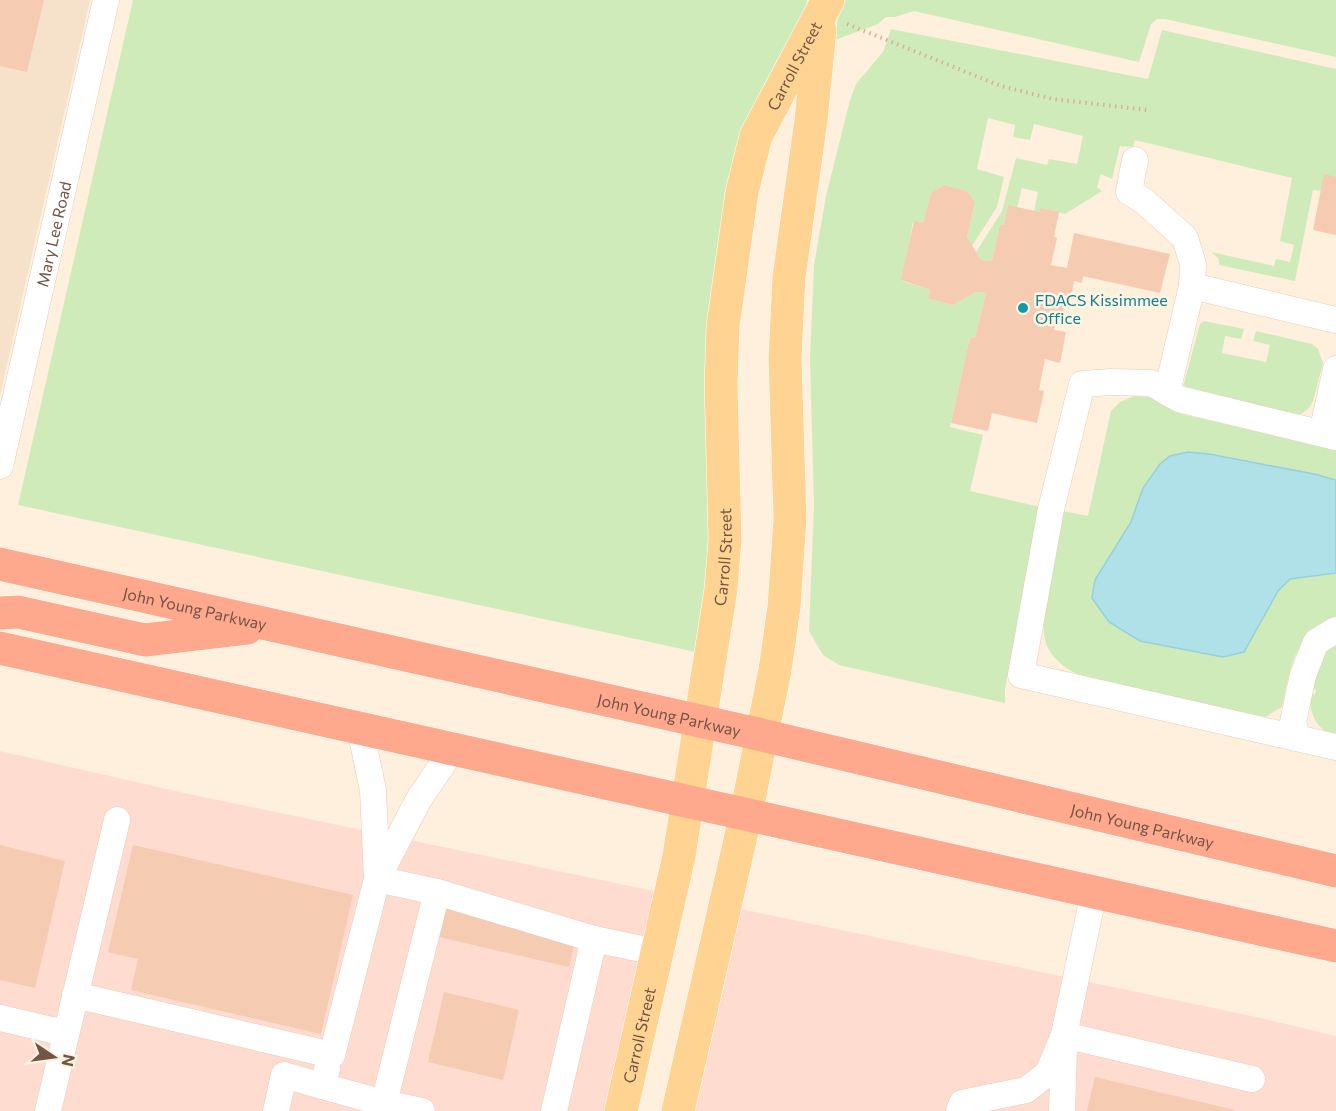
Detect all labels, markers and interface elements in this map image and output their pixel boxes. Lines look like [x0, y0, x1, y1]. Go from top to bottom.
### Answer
street label: Carroll Street [762, 17, 825, 113]
street label: Mary Lee Road [32, 179, 74, 289]
place label: FDACS Kissimmee Office [1035, 290, 1168, 327]
marker: FDACS Kissimmee Office [1016, 301, 1030, 315]
street label: Carroll Street [709, 507, 735, 607]
street label: John Young Parkway [122, 582, 269, 633]
street label: John Young Parkway [596, 689, 743, 740]
street label: John Young Parkway [1069, 799, 1216, 851]
street label: Carroll Street [618, 985, 659, 1085]
north arrow [24, 1027, 84, 1087]
text: N [58, 1053, 80, 1068]

